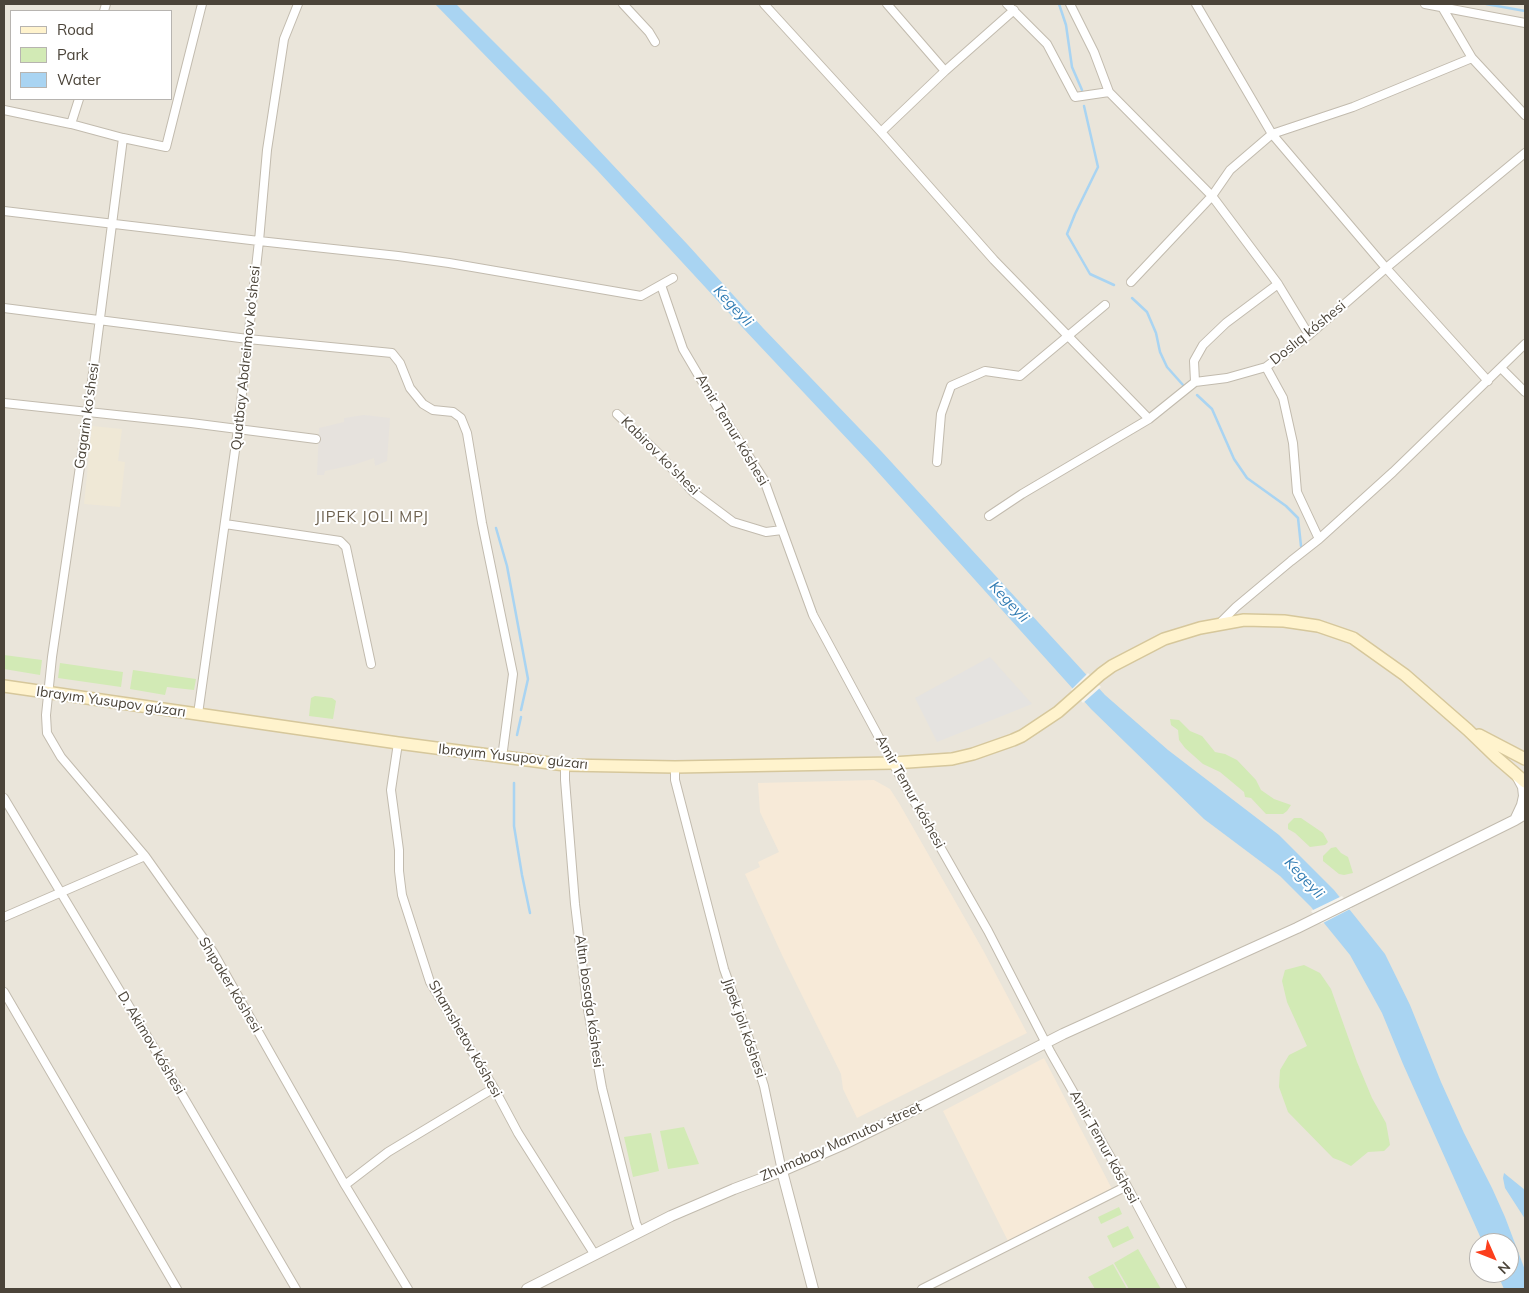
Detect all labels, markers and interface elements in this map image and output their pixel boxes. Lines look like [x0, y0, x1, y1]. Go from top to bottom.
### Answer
legend [10, 10, 172, 100]
text: Road [57, 20, 94, 39]
text: Park [57, 45, 89, 64]
text: Water [57, 70, 101, 89]
street label: Quatbay Abdreimov ko'shesi [228, 265, 264, 451]
water label: Kegeyli [709, 282, 757, 330]
street label: Doslıq kóshesi [1267, 297, 1349, 369]
street label: Gagarin ko'shesi [71, 362, 103, 470]
street label: Amir Temur kóshesi [692, 371, 772, 489]
street label: Kabirov ko'shesi [617, 413, 703, 499]
district label: JIPEK JOLI MPJ [313, 508, 431, 526]
water label: Kegeyli [985, 578, 1033, 626]
street label: Ibrayım Yusupov gúzarı [35, 683, 187, 721]
street label: Amir Temur kóshesi [872, 732, 948, 852]
street label: Ibrayım Yusupov gúzarı [437, 741, 589, 773]
water label: Kegeyli [1280, 854, 1328, 902]
street label: Altın bosaǵa kóshesi [571, 933, 607, 1069]
street label: Shıpaker kóshesi [195, 934, 265, 1036]
street label: Jipek jolı kóshesi [719, 976, 769, 1080]
street label: Shamshetov kóshesi [425, 978, 505, 1100]
street label: D. Akimov kóshesi [114, 989, 188, 1097]
street label: Amir Temur kóshesi [1066, 1087, 1142, 1207]
street label: Zhumabay Mamutov street [758, 1099, 924, 1185]
north arrow [1469, 1233, 1519, 1283]
text: N [1494, 1258, 1514, 1278]

